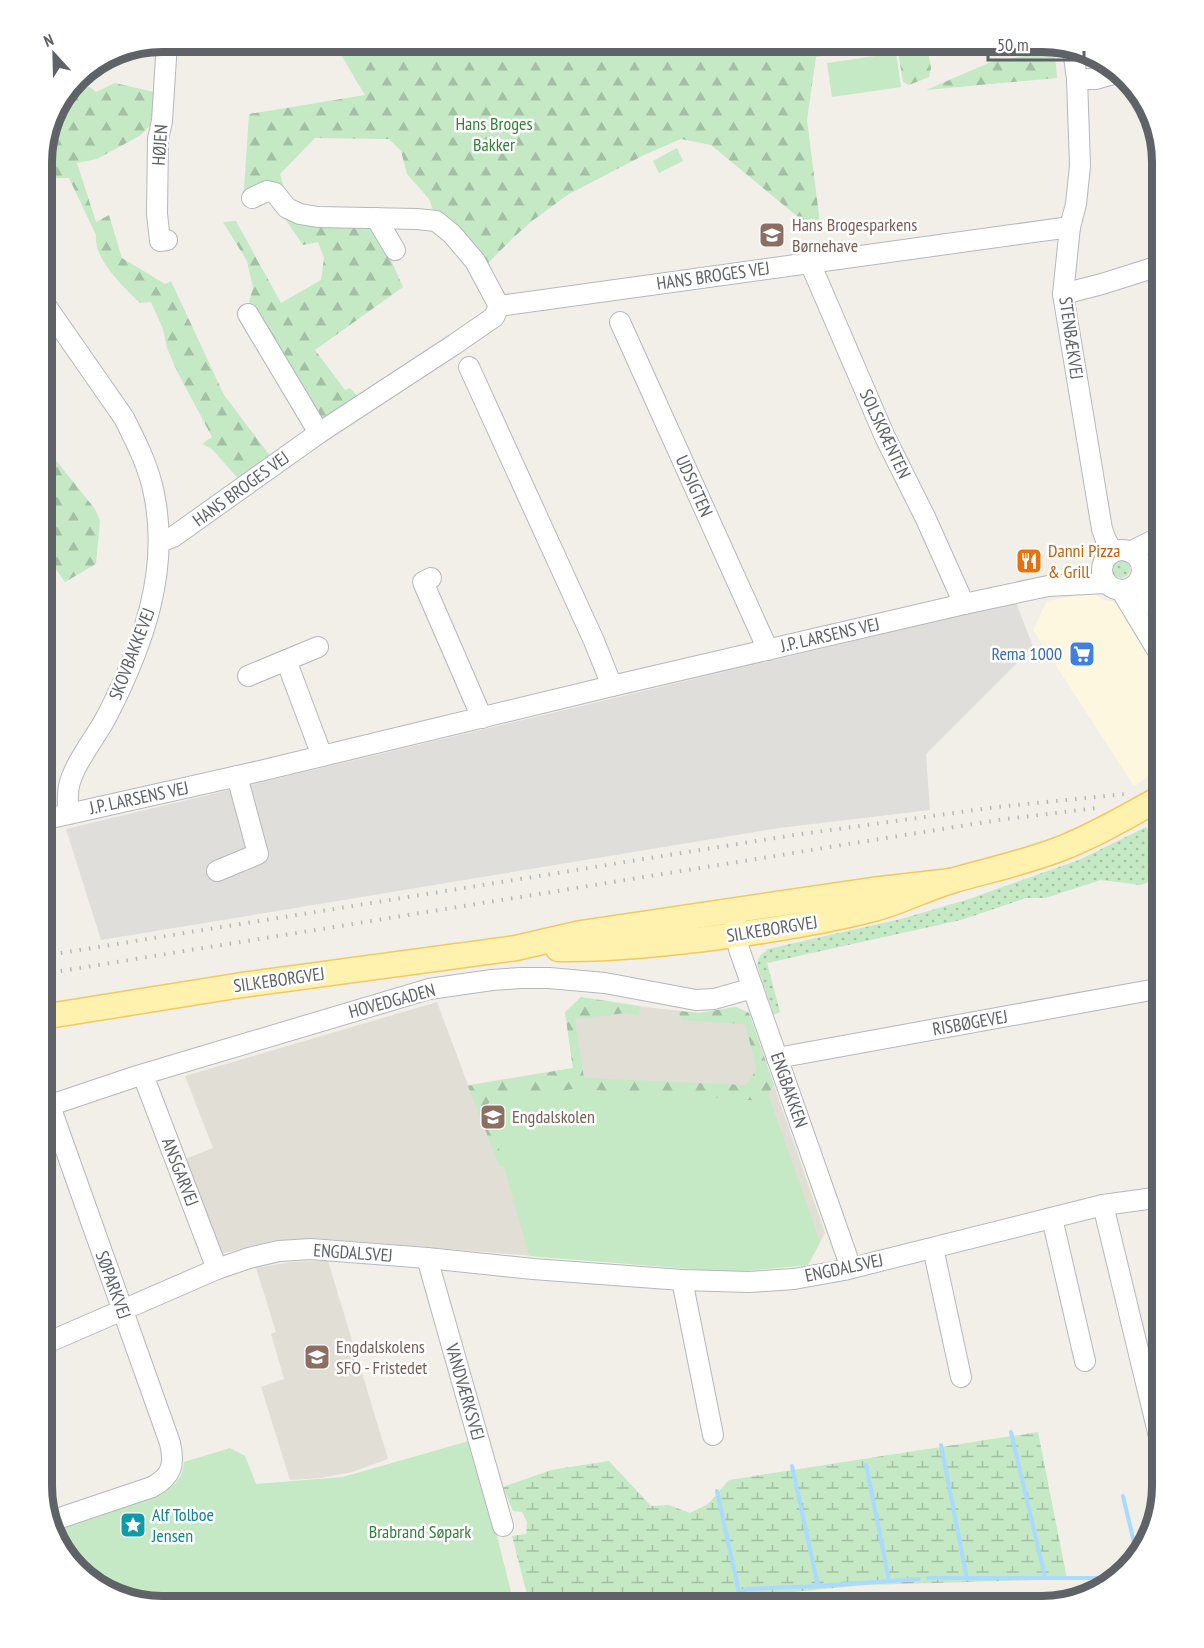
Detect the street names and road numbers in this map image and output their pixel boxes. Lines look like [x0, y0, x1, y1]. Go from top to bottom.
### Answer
street label: HØJEN [147, 124, 172, 166]
street label: HANS BROGES VEJ [655, 256, 771, 295]
street label: STENBÆKVEJ [1054, 295, 1089, 381]
street label: SOLSKRÆNTEN [855, 385, 916, 482]
street label: HANS BROGES VEJ [188, 446, 294, 531]
street label: UDSIGTEN [671, 451, 718, 520]
street label: SKOVBAKKEVEJ [103, 604, 160, 703]
street label: J.P. LARSENS VEJ [777, 612, 882, 657]
street label: J.P. LARSENS VEJ [86, 776, 191, 819]
street label: SILKEBORGVEJ [725, 910, 819, 947]
street label: SILKEBORGVEJ [232, 962, 326, 997]
street label: HOVEDGADEN [346, 978, 438, 1023]
street label: RISBØGEVEJ [931, 1005, 1009, 1040]
street label: ENGBAKKEN [766, 1049, 813, 1131]
street label: ANSGARVEJ [157, 1134, 204, 1209]
street label: ENGDALSVEJ [313, 1238, 393, 1267]
street label: SØPARKVEJ [91, 1248, 136, 1322]
street label: ENGDALSVEJ [803, 1248, 885, 1287]
street label: VANDVÆRKSVEJ [440, 1340, 490, 1443]

